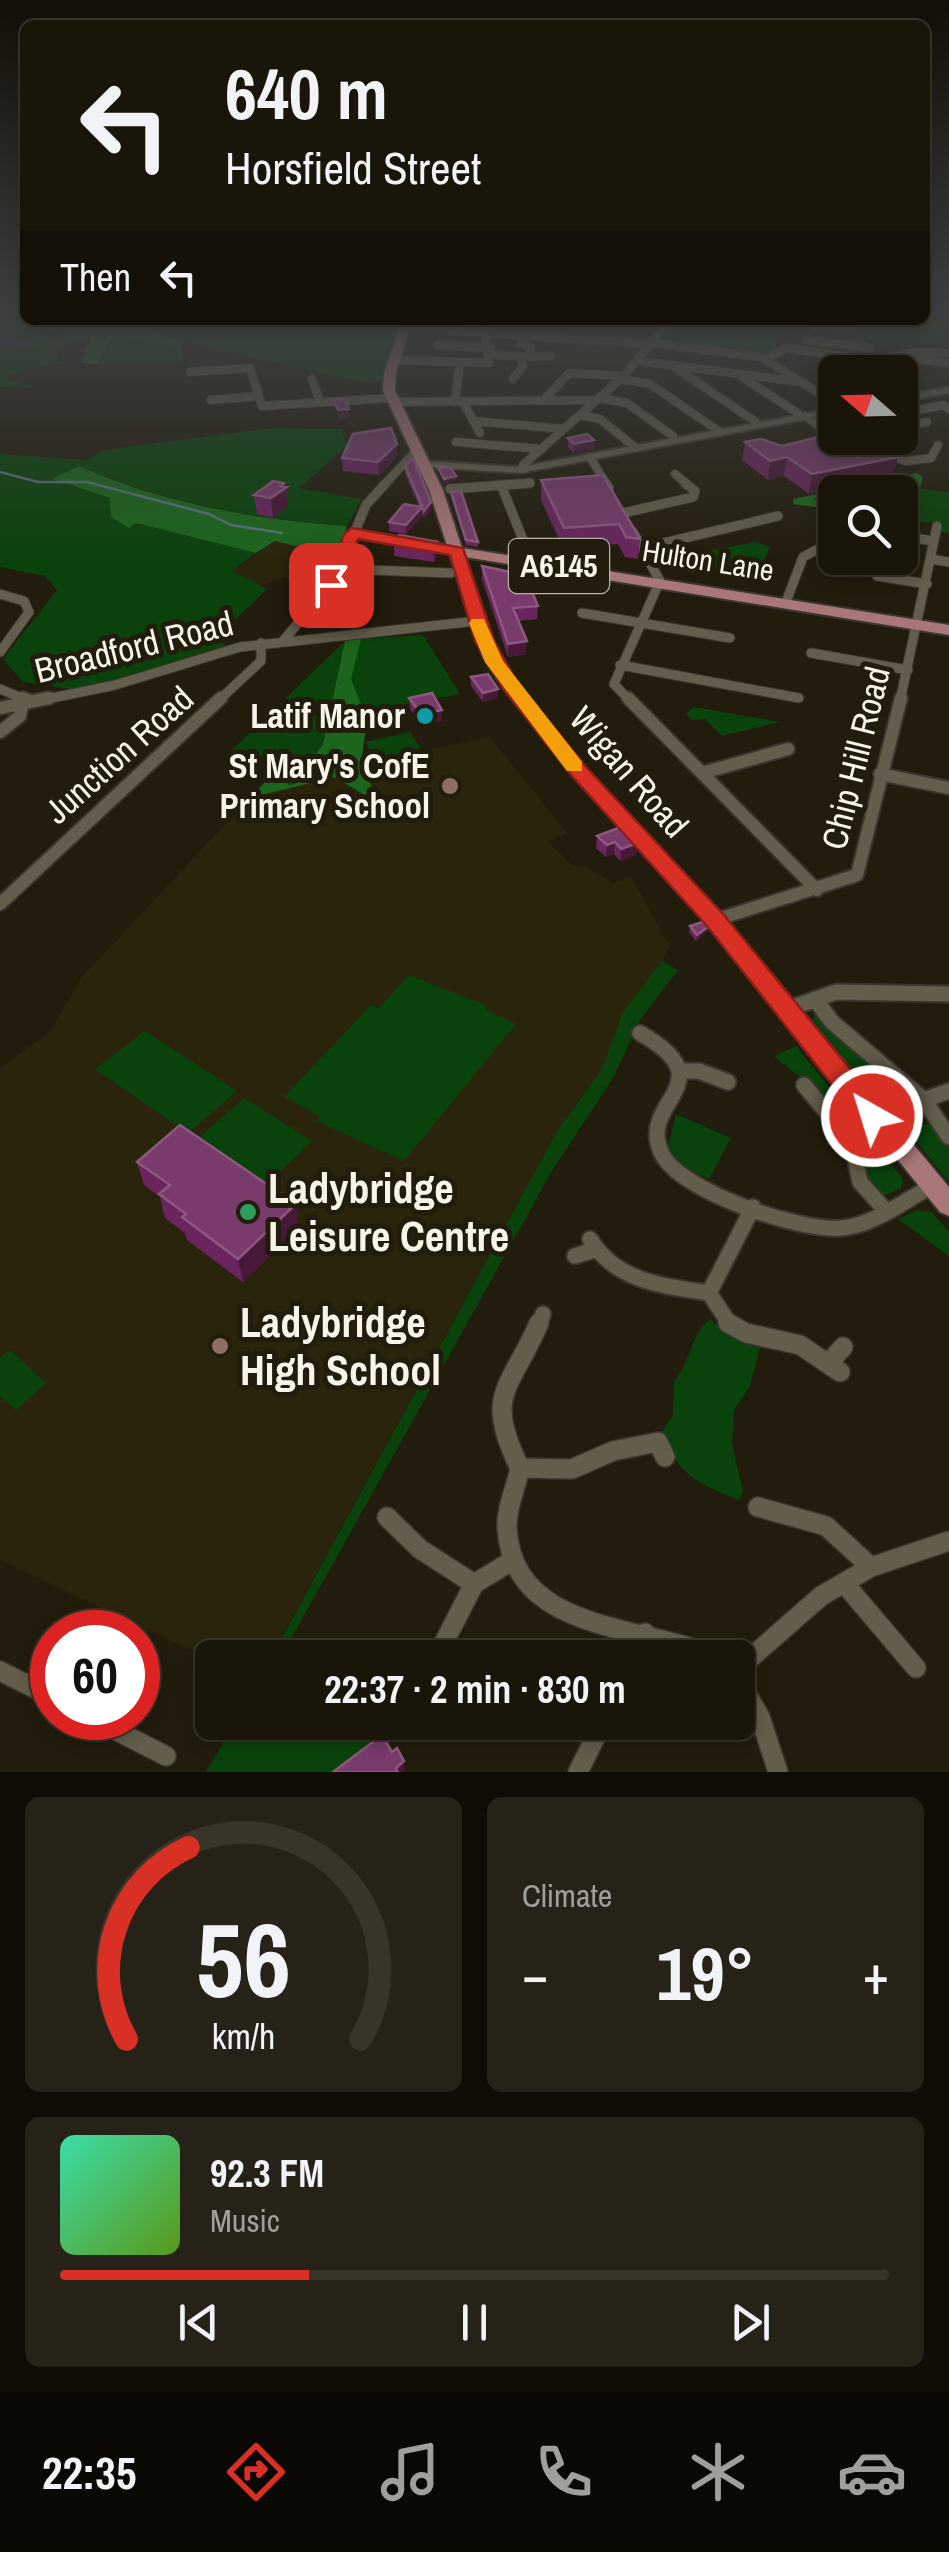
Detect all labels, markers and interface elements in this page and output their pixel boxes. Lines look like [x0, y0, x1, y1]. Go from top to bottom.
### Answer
text: 640 m [225, 47, 388, 141]
icon: left [60, 60, 190, 190]
text: Horsfield Street [225, 137, 481, 198]
icon: left [151, 250, 206, 305]
text: Then [60, 252, 131, 303]
north arrow [818, 355, 918, 455]
map controls [818, 355, 918, 575]
button: search [818, 475, 918, 575]
street label: Hulton Lane [640, 530, 777, 590]
road number: A6145 [509, 539, 609, 593]
pin [289, 543, 374, 628]
icon: arrive [304, 558, 359, 613]
street label: Broadford Road [30, 599, 238, 694]
street label: Chip Hill Road [810, 662, 901, 854]
street label: Junction Road [34, 675, 203, 834]
place label: Latif Manor [250, 692, 406, 739]
street label: Wigan Road [559, 696, 699, 847]
marker: Latif Manor [414, 705, 436, 727]
place label: St Mary's CofE Primary School [219, 742, 430, 829]
marker: St Mary's CofE Primary School [439, 775, 461, 797]
position arrow [820, 1064, 924, 1168]
place label: Ladybridge Leisure Centre [268, 1160, 509, 1264]
marker: Ladybridge Leisure Centre [237, 1201, 259, 1223]
place label: Ladybridge High School [240, 1294, 441, 1398]
marker: Ladybridge High School [209, 1335, 231, 1357]
speed limit sign: 60 [30, 1610, 160, 1740]
text: 22:37 · 2 min · 830 m [324, 1664, 626, 1715]
text: Climate [522, 1874, 612, 1917]
text: 56 [196, 1889, 291, 2029]
text: 19° [656, 1922, 755, 2023]
text: − [522, 1937, 548, 2011]
text: + [863, 1937, 889, 2011]
text: km/h [212, 2012, 275, 2060]
text: 92.3 FM [210, 2148, 324, 2199]
text: Music [210, 2199, 280, 2242]
icon: previous [171, 2295, 226, 2350]
icon: pause [447, 2295, 502, 2350]
icon: next [723, 2295, 778, 2350]
icon: directions [221, 2437, 291, 2507]
icon: music [375, 2437, 445, 2507]
icon: phone [529, 2437, 599, 2507]
icon: climate [683, 2437, 753, 2507]
icon: car [837, 2437, 907, 2507]
text: 22:35 [42, 2442, 136, 2503]

